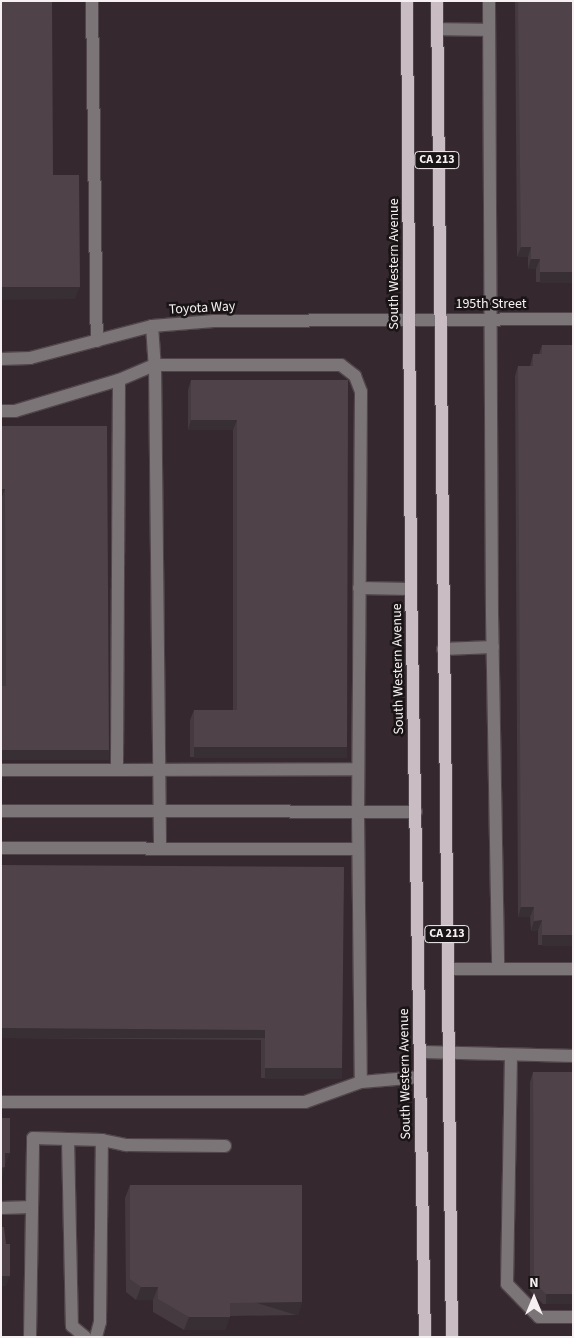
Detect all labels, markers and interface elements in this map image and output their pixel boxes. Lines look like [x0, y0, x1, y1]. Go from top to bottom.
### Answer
road number: CA 213 [413, 150, 461, 170]
street label: South Western Avenue [386, 198, 402, 330]
street label: 195th Street [455, 296, 527, 312]
street label: Toyota Way [168, 298, 236, 318]
street label: South Western Avenue [388, 603, 408, 735]
road number: CA 213 [423, 924, 471, 944]
street label: South Western Avenue [395, 1008, 415, 1140]
north arrow [509, 1273, 559, 1323]
text: N [529, 1273, 539, 1293]

